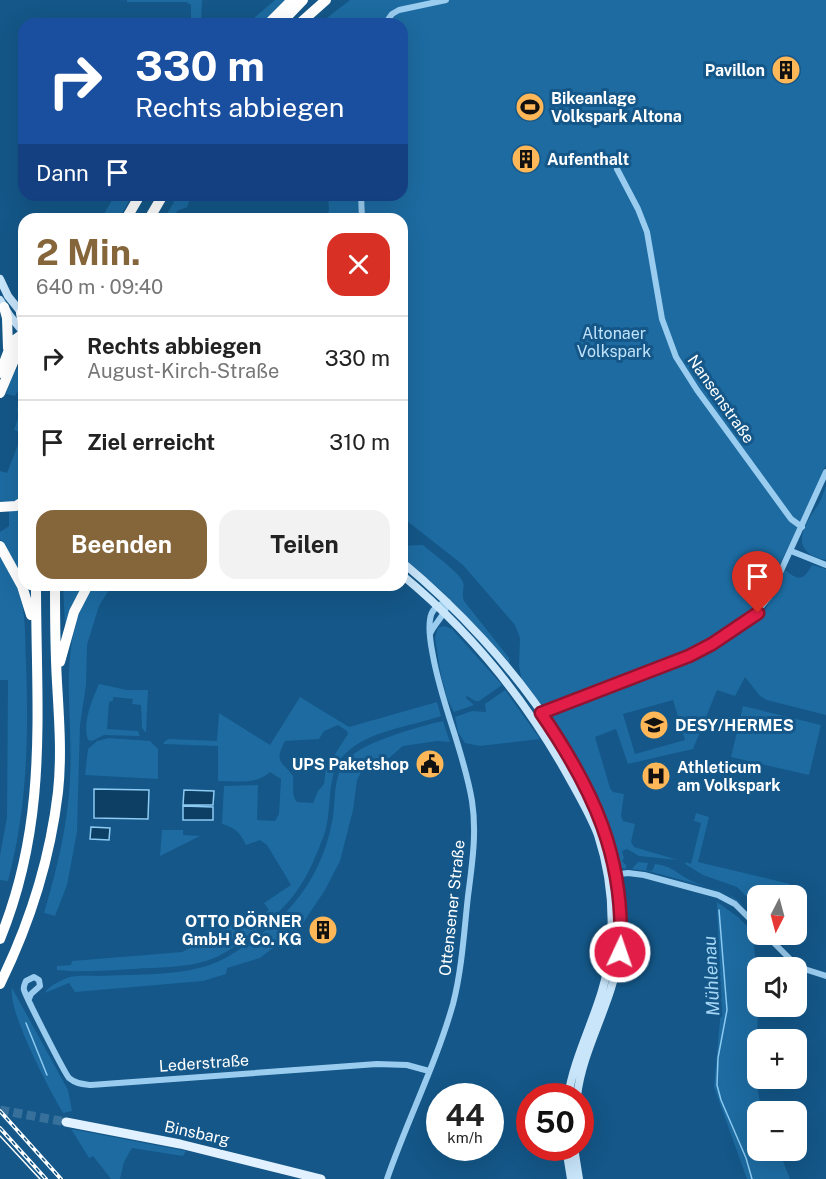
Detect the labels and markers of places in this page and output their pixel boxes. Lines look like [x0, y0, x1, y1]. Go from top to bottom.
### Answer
building icon: Pavillon [770, 54, 802, 86]
place label: Pavillon [705, 61, 765, 80]
place label: Bikeanlage Volkspark Altona [551, 89, 682, 126]
sports icon: Bikeanlage Volkspark Altona [514, 91, 546, 123]
building icon: Aufenthalt [510, 143, 542, 175]
place label: Aufenthalt [547, 150, 630, 169]
pin [732, 551, 783, 613]
school or university icon: DESY/HERMES [638, 709, 670, 741]
place label: DESY/HERMES [675, 716, 794, 735]
public building icon: UPS Paketshop [414, 748, 446, 780]
place label: UPS Paketshop [292, 755, 409, 774]
place label: Athleticum am Volkspark [677, 758, 781, 795]
hospital icon: Athleticum am Volkspark [640, 760, 672, 792]
place label: OTTO DÖRNER GmbH & Co. KG [182, 910, 302, 949]
building icon: OTTO DÖRNER GmbH & Co. KG [307, 914, 339, 946]

